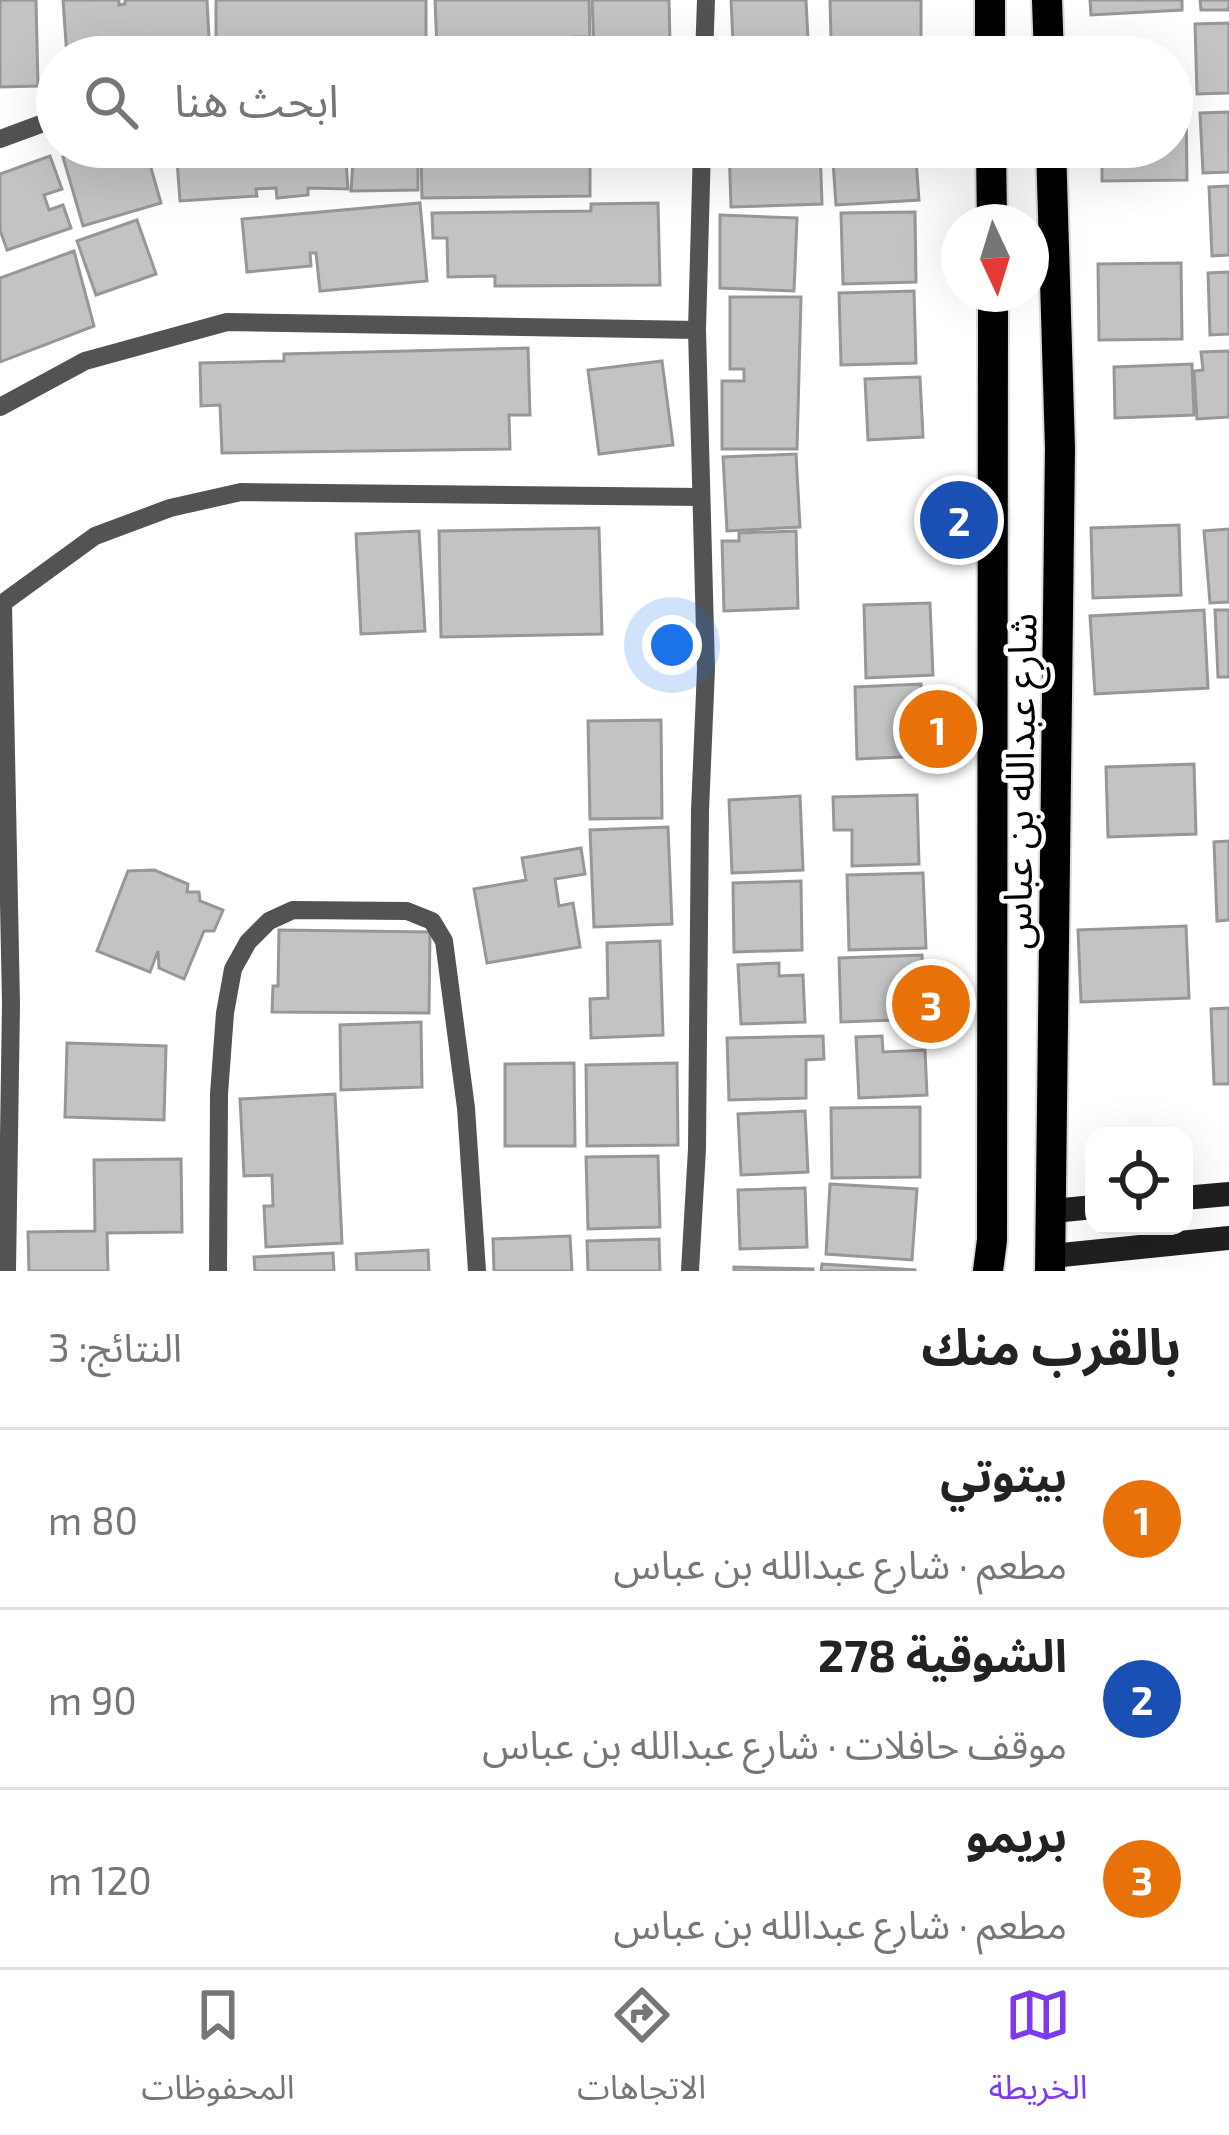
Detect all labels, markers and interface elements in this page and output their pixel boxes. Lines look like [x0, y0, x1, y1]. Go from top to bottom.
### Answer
search box [36, 36, 1193, 168]
icon: search [78, 69, 144, 135]
text: ابحث هنا [174, 72, 339, 126]
north arrow [941, 204, 1049, 312]
pin: 2 [920, 475, 998, 565]
street label: شارع عبدالله بن عباس [992, 612, 1051, 950]
your location [642, 615, 702, 675]
pin: 1 [899, 684, 977, 774]
pin: 3 [892, 959, 970, 1049]
map controls [1085, 1127, 1193, 1235]
button: locate [1085, 1127, 1193, 1235]
text: بالقرب منك [921, 1314, 1181, 1375]
text: النتائج: 3 [48, 1323, 182, 1370]
text: بيتوتي [940, 1447, 1067, 1501]
text: 80 m [48, 1496, 138, 1543]
text: 1 [1134, 1496, 1150, 1543]
text: مطعم · شارع عبدالله بن عباس [614, 1540, 1067, 1587]
text: الشوقية 278 [818, 1627, 1067, 1681]
text: 90 m [48, 1676, 137, 1723]
text: 2 [1131, 1676, 1153, 1723]
text: موقف حافلات · شارع عبدالله بن عباس [482, 1720, 1067, 1767]
text: بريمو [966, 1807, 1067, 1861]
text: 120 m [48, 1856, 152, 1903]
text: 3 [1131, 1856, 1153, 1903]
text: مطعم · شارع عبدالله بن عباس [614, 1900, 1067, 1947]
tab: المحفوظات [141, 1982, 295, 2123]
tab: الاتجاهات [577, 1982, 706, 2123]
tab: الخريطة [989, 1982, 1088, 2123]

